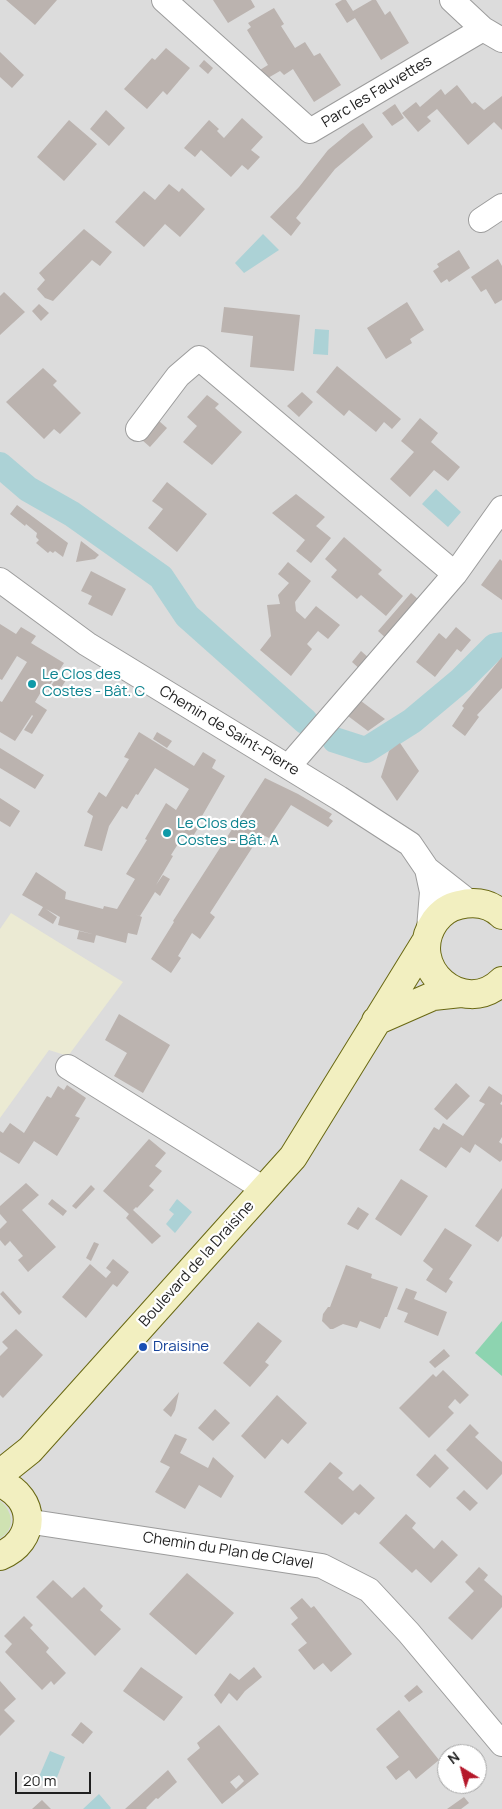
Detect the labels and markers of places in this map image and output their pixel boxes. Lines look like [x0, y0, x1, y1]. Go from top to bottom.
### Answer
place label: Le Clos des Costes - Bât. C [42, 666, 145, 701]
marker: Le Clos des Costes - Bât. C [26, 678, 38, 690]
place label: Le Clos des Costes - Bât. A [177, 815, 279, 850]
marker: Le Clos des Costes - Bât. A [161, 827, 173, 839]
place label: Draisine [153, 1338, 209, 1356]
marker: Draisine [137, 1341, 149, 1353]

